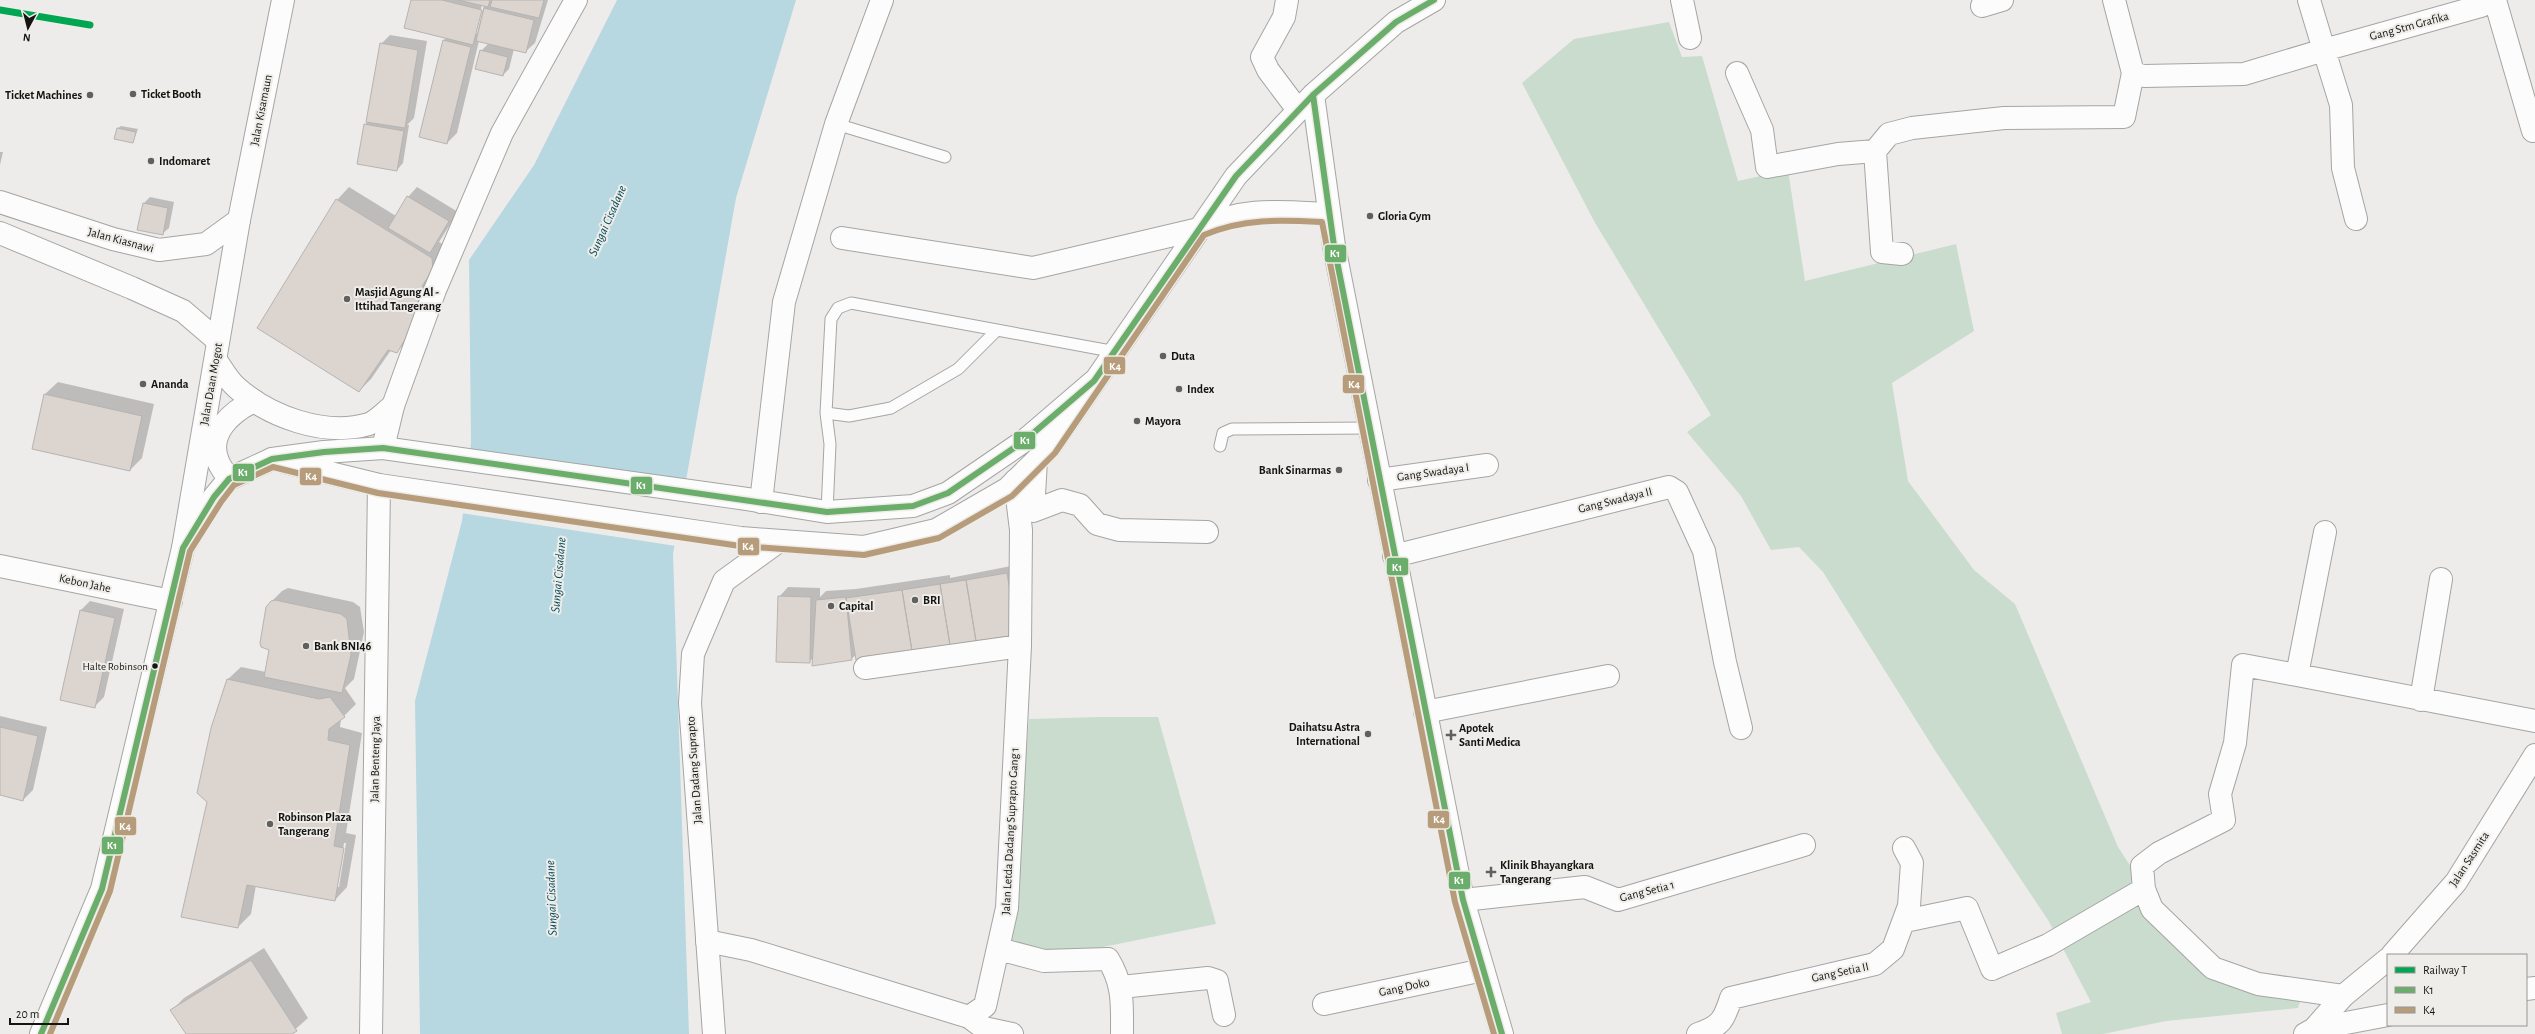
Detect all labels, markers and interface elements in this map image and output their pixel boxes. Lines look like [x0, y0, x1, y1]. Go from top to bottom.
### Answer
north arrow [8, 8, 48, 48]
street label: Gang Stm Grafika [2368, 10, 2450, 42]
text: N [22, 32, 31, 43]
street label: Jalan Kisamaun [248, 73, 274, 147]
place label: Ticket Booth [141, 88, 201, 100]
place label: Ticket Machines [5, 89, 82, 101]
marker: Ticket Booth [128, 89, 138, 99]
marker: Ticket Machines [85, 90, 95, 100]
place label: Indomaret [159, 155, 210, 167]
marker: Indomaret [146, 156, 156, 166]
water label: Sungai Cisadane [587, 184, 629, 258]
place label: Gloria Gym [1378, 210, 1431, 223]
marker: Gloria Gym [1365, 211, 1375, 221]
street label: Jalan Kiasnawi [87, 225, 155, 255]
line badge: K1 [1324, 244, 1347, 263]
text: K1 [1330, 248, 1340, 259]
place label: Masjid Agung Al - Ittihad Tangerang [355, 286, 442, 312]
marker: Masjid Agung Al - Ittihad Tangerang [342, 294, 352, 304]
street label: Jalan Daan Mogot [198, 342, 224, 426]
place label: Duta [1171, 350, 1195, 362]
marker: Duta [1158, 351, 1168, 361]
line badge: K4 [1103, 356, 1126, 375]
text: K4 [1109, 361, 1121, 372]
line badge: K4 [1342, 374, 1365, 394]
place label: Ananda [151, 378, 189, 390]
marker: Ananda [138, 379, 148, 389]
text: K4 [1348, 379, 1360, 390]
place label: Index [1187, 383, 1215, 395]
marker: Index [1174, 384, 1184, 394]
place label: Mayora [1145, 415, 1181, 428]
marker: Mayora [1132, 416, 1142, 426]
line badge: K1 [1013, 431, 1036, 450]
text: K1 [1020, 435, 1030, 446]
street label: Gang Swadaya I [1396, 461, 1470, 484]
line badge: K1 [232, 463, 255, 482]
place label: Bank Sinarmas [1259, 464, 1331, 476]
marker: Bank Sinarmas [1334, 465, 1344, 475]
text: K1 [238, 467, 248, 478]
line badge: K4 [299, 467, 322, 486]
text: K4 [305, 471, 317, 482]
line badge: K1 [630, 476, 653, 495]
text: K1 [636, 480, 646, 491]
street label: Gang Swadaya II [1577, 485, 1654, 516]
water label: Sungai Cisadane [549, 537, 569, 613]
line badge: K4 [737, 537, 760, 556]
text: K4 [742, 541, 754, 552]
line badge: K1 [1386, 557, 1409, 576]
text: K1 [1392, 562, 1402, 573]
street label: Kebon Jahe [58, 572, 112, 594]
place label: BRI [923, 594, 941, 606]
marker: BRI [910, 595, 920, 605]
place label: Capital [839, 600, 873, 612]
marker: Capital [826, 601, 836, 611]
place label: Bank BNI46 [314, 640, 372, 652]
marker: Bank BNI46 [301, 641, 311, 651]
place label: Halte Robinson [83, 661, 148, 672]
marker: Halte Robinson [150, 661, 160, 671]
street label: Jalan Benteng Jaya [368, 715, 383, 802]
street label: Jalan Dadang Suprapto [684, 716, 704, 824]
place label: Daihatsu Astra International [1289, 721, 1360, 747]
place label: Apotek Santi Medica [1459, 722, 1521, 748]
marker: Daihatsu Astra International [1363, 729, 1373, 739]
marker: Apotek Santi Medica [1446, 730, 1456, 740]
street label: Jalan Letda Dadang Suprapto Gang 1 [1000, 747, 1020, 915]
line badge: K4 [1427, 810, 1450, 829]
place label: Robinson Plaza Tangerang [278, 811, 352, 837]
text: K4 [1433, 814, 1445, 825]
line badge: K4 [114, 816, 137, 836]
marker: Robinson Plaza Tangerang [265, 819, 275, 829]
text: K4 [119, 821, 131, 832]
street label: Jalan Sasmita [2447, 829, 2491, 889]
line badge: K1 [101, 836, 124, 855]
text: K1 [107, 840, 117, 851]
place label: Klinik Bhayangkara Tangerang [1500, 859, 1594, 885]
water label: Sungai Cisadane [544, 860, 560, 936]
marker: Klinik Bhayangkara Tangerang [1485, 866, 1497, 878]
line badge: K1 [1448, 871, 1471, 890]
text: K1 [1454, 875, 1464, 886]
street label: Gang Setia 1 [1618, 878, 1676, 904]
legend [2387, 954, 2527, 1026]
street label: Gang Setia II [1810, 960, 1870, 984]
text: Railway T [2423, 964, 2467, 977]
street label: Gang Doko [1378, 976, 1430, 998]
text: K1 [2423, 984, 2434, 996]
scale bar [10, 1000, 68, 1026]
text: K4 [2423, 1004, 2436, 1016]
text: 20 m [16, 1008, 39, 1020]

